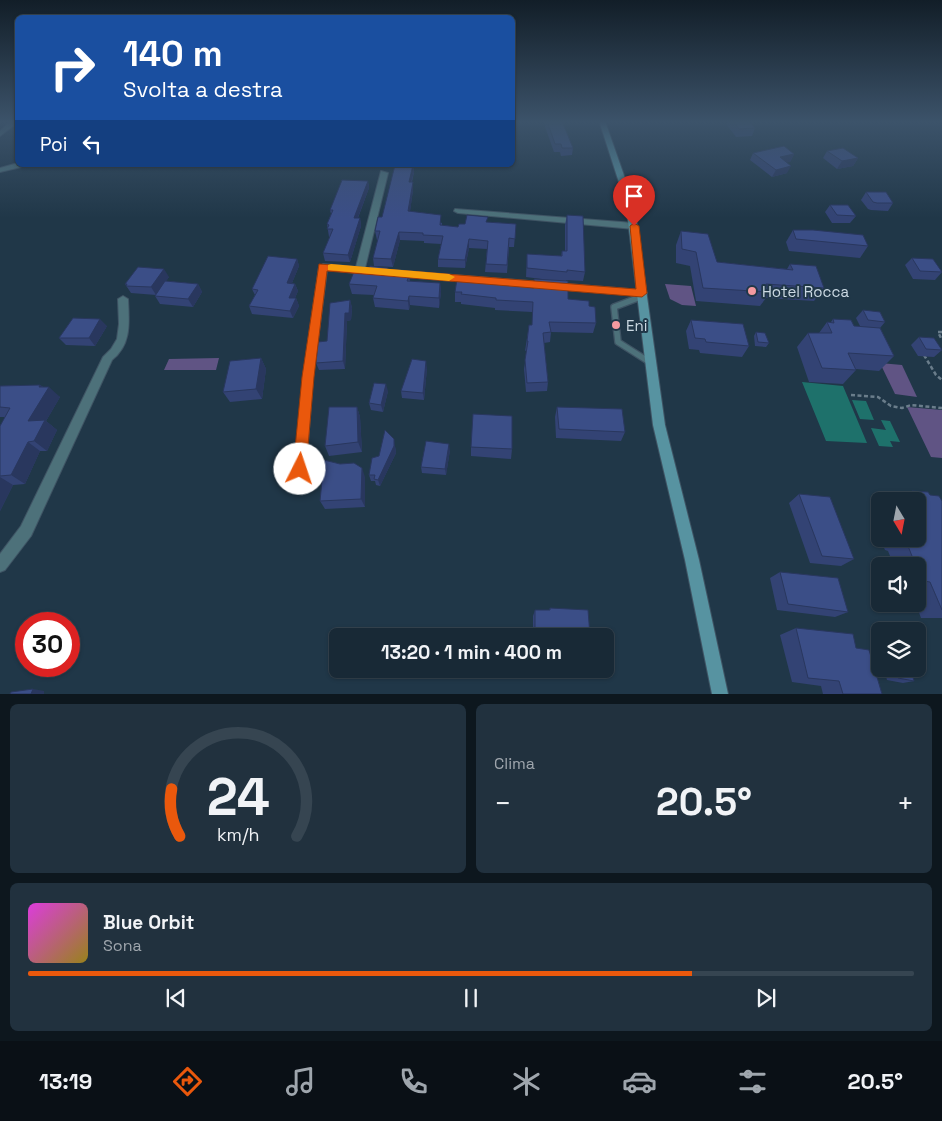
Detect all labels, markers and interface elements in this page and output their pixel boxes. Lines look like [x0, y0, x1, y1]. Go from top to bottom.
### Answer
text: 140 m [123, 32, 223, 76]
icon: right [40, 35, 105, 100]
text: Svolta a destra [123, 75, 283, 103]
icon: left [78, 130, 106, 158]
text: Poi [40, 132, 68, 157]
pin [613, 175, 655, 226]
icon: arrive [620, 182, 648, 210]
place label: Hotel Rocca [762, 282, 850, 301]
marker: Hotel Rocca [746, 285, 758, 297]
place label: Eni [626, 316, 647, 335]
marker: Eni [610, 319, 622, 331]
position arrow [273, 442, 325, 494]
north arrow [871, 492, 926, 548]
map controls [871, 492, 926, 677]
button: sound [871, 557, 926, 612]
speed limit sign: 30 [15, 612, 80, 677]
button: layers [871, 622, 926, 677]
text: 13:20 · 1 min · 400 m [381, 640, 562, 665]
text: Clima [494, 753, 535, 774]
text: 24 [206, 764, 270, 830]
text: 20.5° [656, 778, 752, 826]
text: − [494, 785, 511, 821]
text: + [897, 785, 914, 821]
text: km/h [217, 823, 259, 846]
text: Blue Orbit [103, 910, 194, 935]
text: Sona [103, 935, 142, 956]
icon: previous [162, 984, 190, 1012]
icon: pause [457, 984, 485, 1012]
icon: next [752, 984, 780, 1012]
icon: directions [170, 1064, 205, 1099]
icon: music [283, 1064, 318, 1099]
icon: phone [396, 1064, 431, 1099]
icon: climate [509, 1064, 544, 1099]
icon: car [622, 1064, 657, 1099]
icon: filters [735, 1064, 770, 1099]
text: 13:19 [39, 1067, 92, 1095]
text: 20.5° [847, 1067, 903, 1095]

